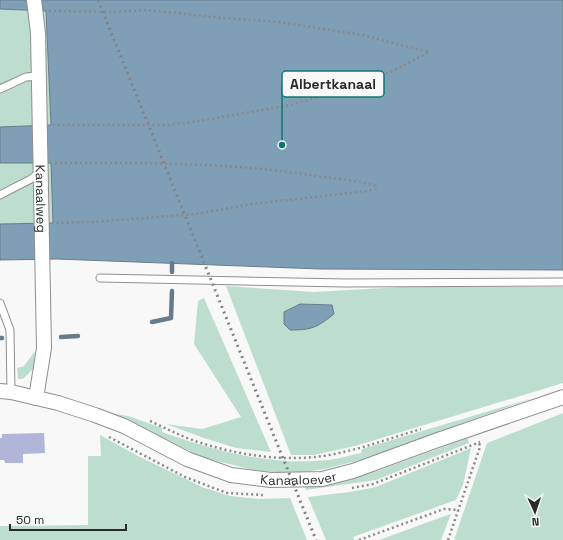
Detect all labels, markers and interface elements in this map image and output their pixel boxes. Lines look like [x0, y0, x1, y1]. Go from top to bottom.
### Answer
callout: Albertkanaal [282, 71, 384, 97]
text: Albertkanaal [290, 75, 376, 93]
street label: Kanaalweg [32, 165, 50, 233]
street label: Kanaaloever [259, 467, 338, 489]
north arrow [515, 492, 555, 532]
scale bar [10, 506, 126, 532]
text: 50 m [16, 512, 44, 528]
text: N [531, 515, 540, 529]

